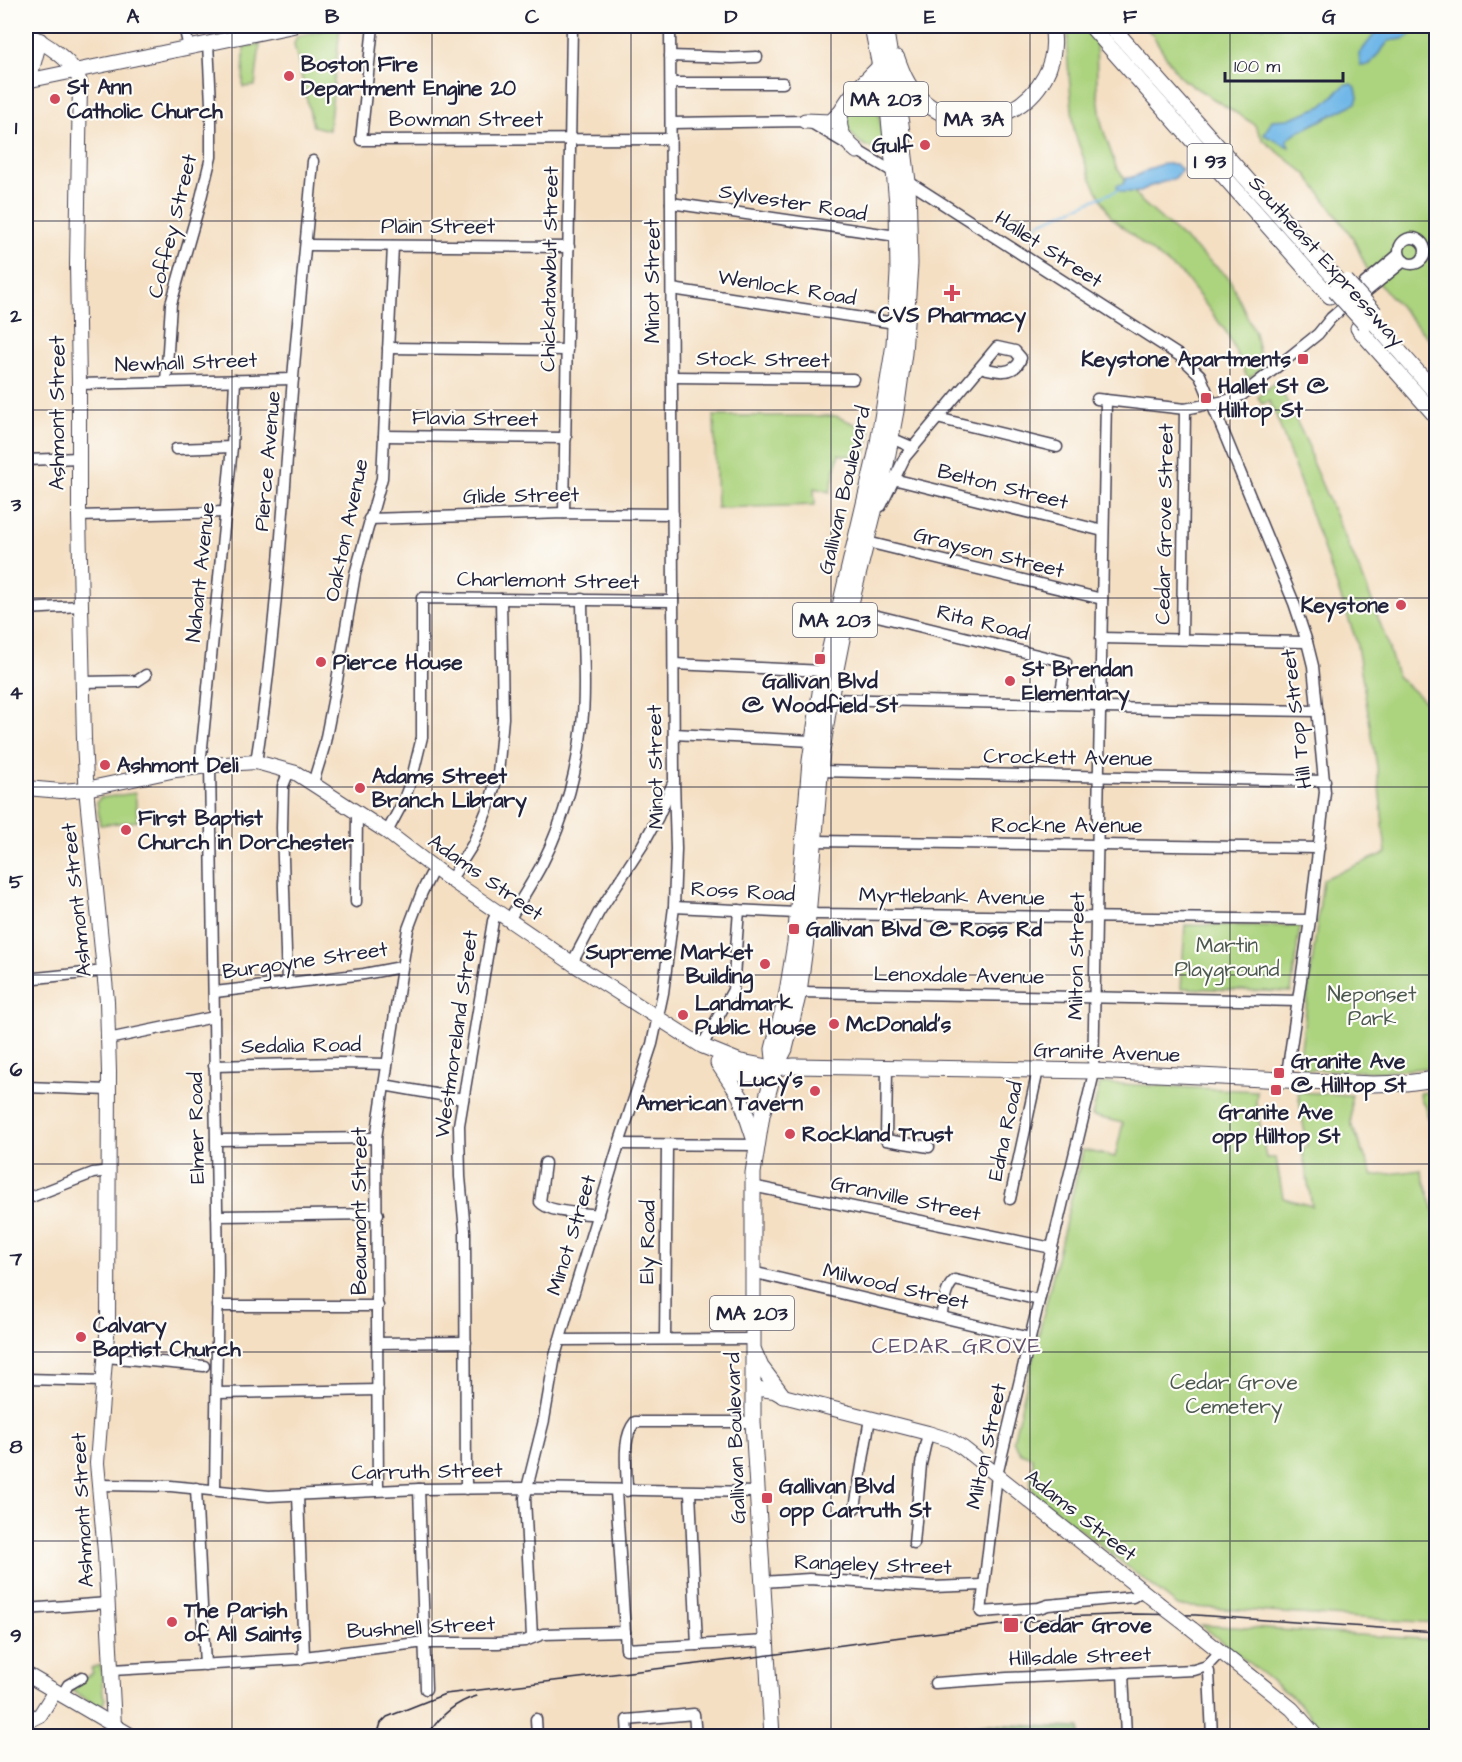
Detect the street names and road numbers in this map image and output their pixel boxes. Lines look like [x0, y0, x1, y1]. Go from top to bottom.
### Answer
road number: MA 203 [844, 82, 928, 116]
road number: MA 3A [936, 102, 1012, 136]
street label: Bowman Street [389, 105, 544, 134]
road number: I 93 [1188, 144, 1232, 178]
street label: Coffey Street [141, 150, 206, 302]
street label: Chickatawbut Street [533, 165, 566, 372]
street label: Southeast Expressway [1240, 169, 1412, 355]
street label: Sylvester Road [717, 177, 869, 230]
street label: Hallet Street [989, 204, 1109, 295]
street label: Plain Street [381, 212, 496, 241]
street label: Minot Street [638, 218, 667, 343]
street label: Wenlock Road [716, 262, 858, 313]
street label: Ashmont Street [43, 335, 72, 490]
street label: Stock Street [696, 344, 830, 375]
street label: Newhall Street [114, 346, 258, 379]
street label: Pierce Avenue [247, 390, 288, 532]
street label: Flavia Street [412, 403, 539, 434]
street label: Gallivan Boulevard [811, 403, 878, 577]
street label: Cedar Grove Street [1148, 423, 1181, 625]
street label: Oakton Avenue [317, 456, 376, 604]
street label: Belton Street [935, 456, 1072, 517]
street label: Glide Street [463, 480, 580, 511]
street label: Nahant Avenue [179, 501, 222, 643]
street label: Grayson Street [910, 520, 1068, 587]
street label: Charlemont Street [456, 564, 640, 597]
street label: Rita Road [934, 597, 1032, 648]
road number: MA 203 [793, 603, 877, 637]
street label: Hill Top Street [1273, 647, 1320, 791]
street label: Minot Street [640, 704, 671, 830]
street label: Crockett Avenue [983, 742, 1153, 773]
street label: Rockne Avenue [991, 811, 1143, 840]
street label: Ashmont Street [54, 821, 99, 978]
street label: Adams Street [422, 827, 550, 928]
street label: Ross Road [690, 874, 796, 909]
street label: Myrtlebank Avenue [859, 880, 1045, 915]
street label: Milton Street [1061, 891, 1092, 1020]
street label: Westmoreland Street [428, 928, 486, 1140]
street label: Burgoyne Street [221, 934, 390, 988]
street label: Lenoxdale Avenue [873, 960, 1045, 991]
street label: Sedalia Road [241, 1030, 362, 1061]
street label: Granite Avenue [1033, 1035, 1181, 1070]
street label: Elmer Road [181, 1072, 212, 1184]
street label: Edna Road [981, 1078, 1030, 1184]
street label: Beaumont Street [345, 1127, 374, 1295]
street label: Granville Street [828, 1168, 984, 1229]
street label: Minot Street [539, 1171, 604, 1299]
street label: Ely Road [632, 1200, 665, 1284]
street label: Milwood Street [820, 1256, 972, 1317]
road number: MA 203 [710, 1296, 794, 1330]
street label: Gallivan Boulevard [718, 1352, 753, 1524]
street label: Milton Street [959, 1380, 1014, 1512]
street label: Ashmont Street [64, 1431, 101, 1588]
street label: Carruth Street [351, 1456, 503, 1487]
street label: Adams Street [1019, 1462, 1143, 1569]
street label: Rangeley Street [794, 1547, 953, 1584]
street label: Bushnell Street [346, 1609, 496, 1646]
street label: Hillsdale Street [1008, 1640, 1152, 1673]

